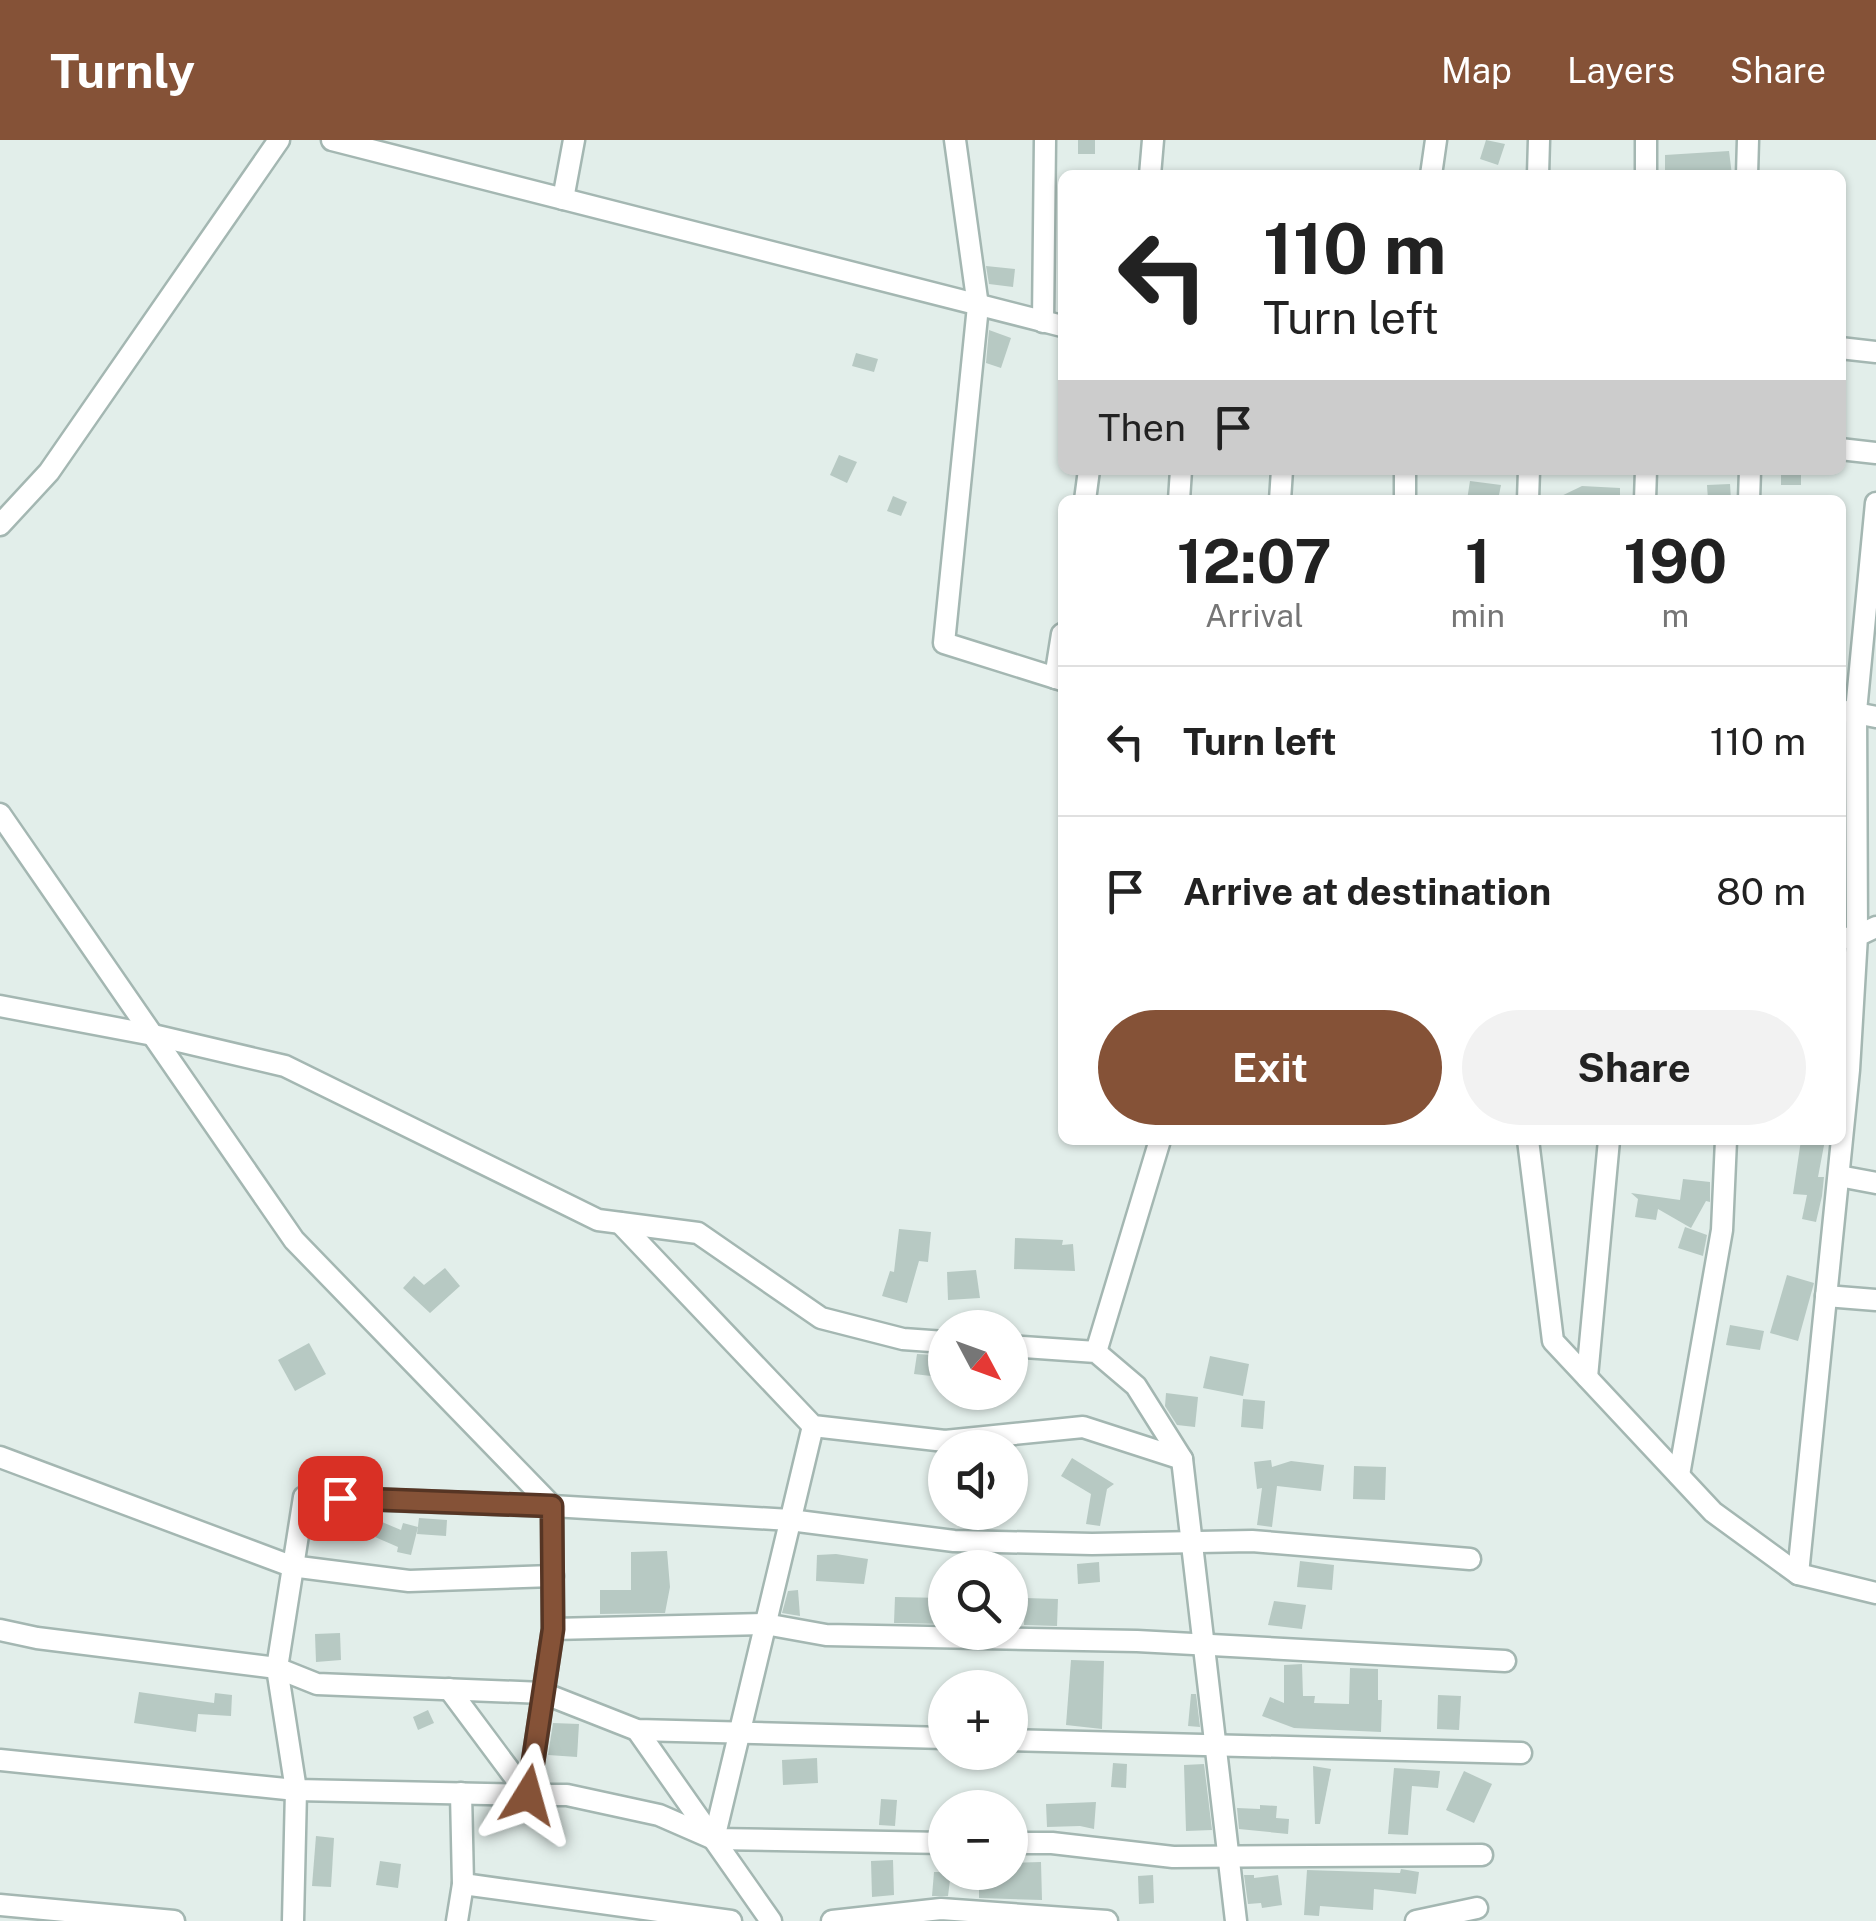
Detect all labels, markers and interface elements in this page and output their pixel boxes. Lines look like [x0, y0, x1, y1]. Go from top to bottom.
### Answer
text: Turnly [50, 42, 195, 99]
text: Map [1441, 50, 1512, 91]
text: Layers [1567, 50, 1675, 91]
text: Share [1730, 50, 1826, 91]
text: 110 m [1263, 207, 1447, 290]
icon: left [1098, 210, 1228, 340]
text: Turn left [1263, 291, 1439, 344]
icon: arrive [1206, 400, 1261, 455]
text: Then [1098, 405, 1186, 450]
text: 12:07 [1177, 526, 1332, 597]
text: 1 [1465, 526, 1491, 597]
text: 190 [1624, 526, 1727, 597]
text: Arrival [1205, 597, 1304, 634]
text: min [1451, 597, 1505, 634]
text: m [1662, 597, 1689, 634]
icon: left [1098, 714, 1153, 769]
text: Turn left [1183, 719, 1337, 764]
text: 110 m [1710, 719, 1806, 764]
icon: arrive [1098, 864, 1153, 919]
text: Arrive at destination [1183, 869, 1551, 914]
text: 80 m [1716, 869, 1806, 914]
button: Exit [1098, 1010, 1442, 1125]
button: Share [1462, 1010, 1806, 1125]
north arrow [928, 1310, 1028, 1410]
map controls [928, 1310, 1028, 1890]
button: sound [928, 1430, 1028, 1530]
pin [298, 1456, 383, 1541]
icon: arrive [313, 1471, 368, 1526]
button: search [928, 1550, 1028, 1650]
button: + [928, 1670, 1028, 1770]
position arrow [476, 1743, 580, 1847]
button: − [928, 1790, 1028, 1890]

